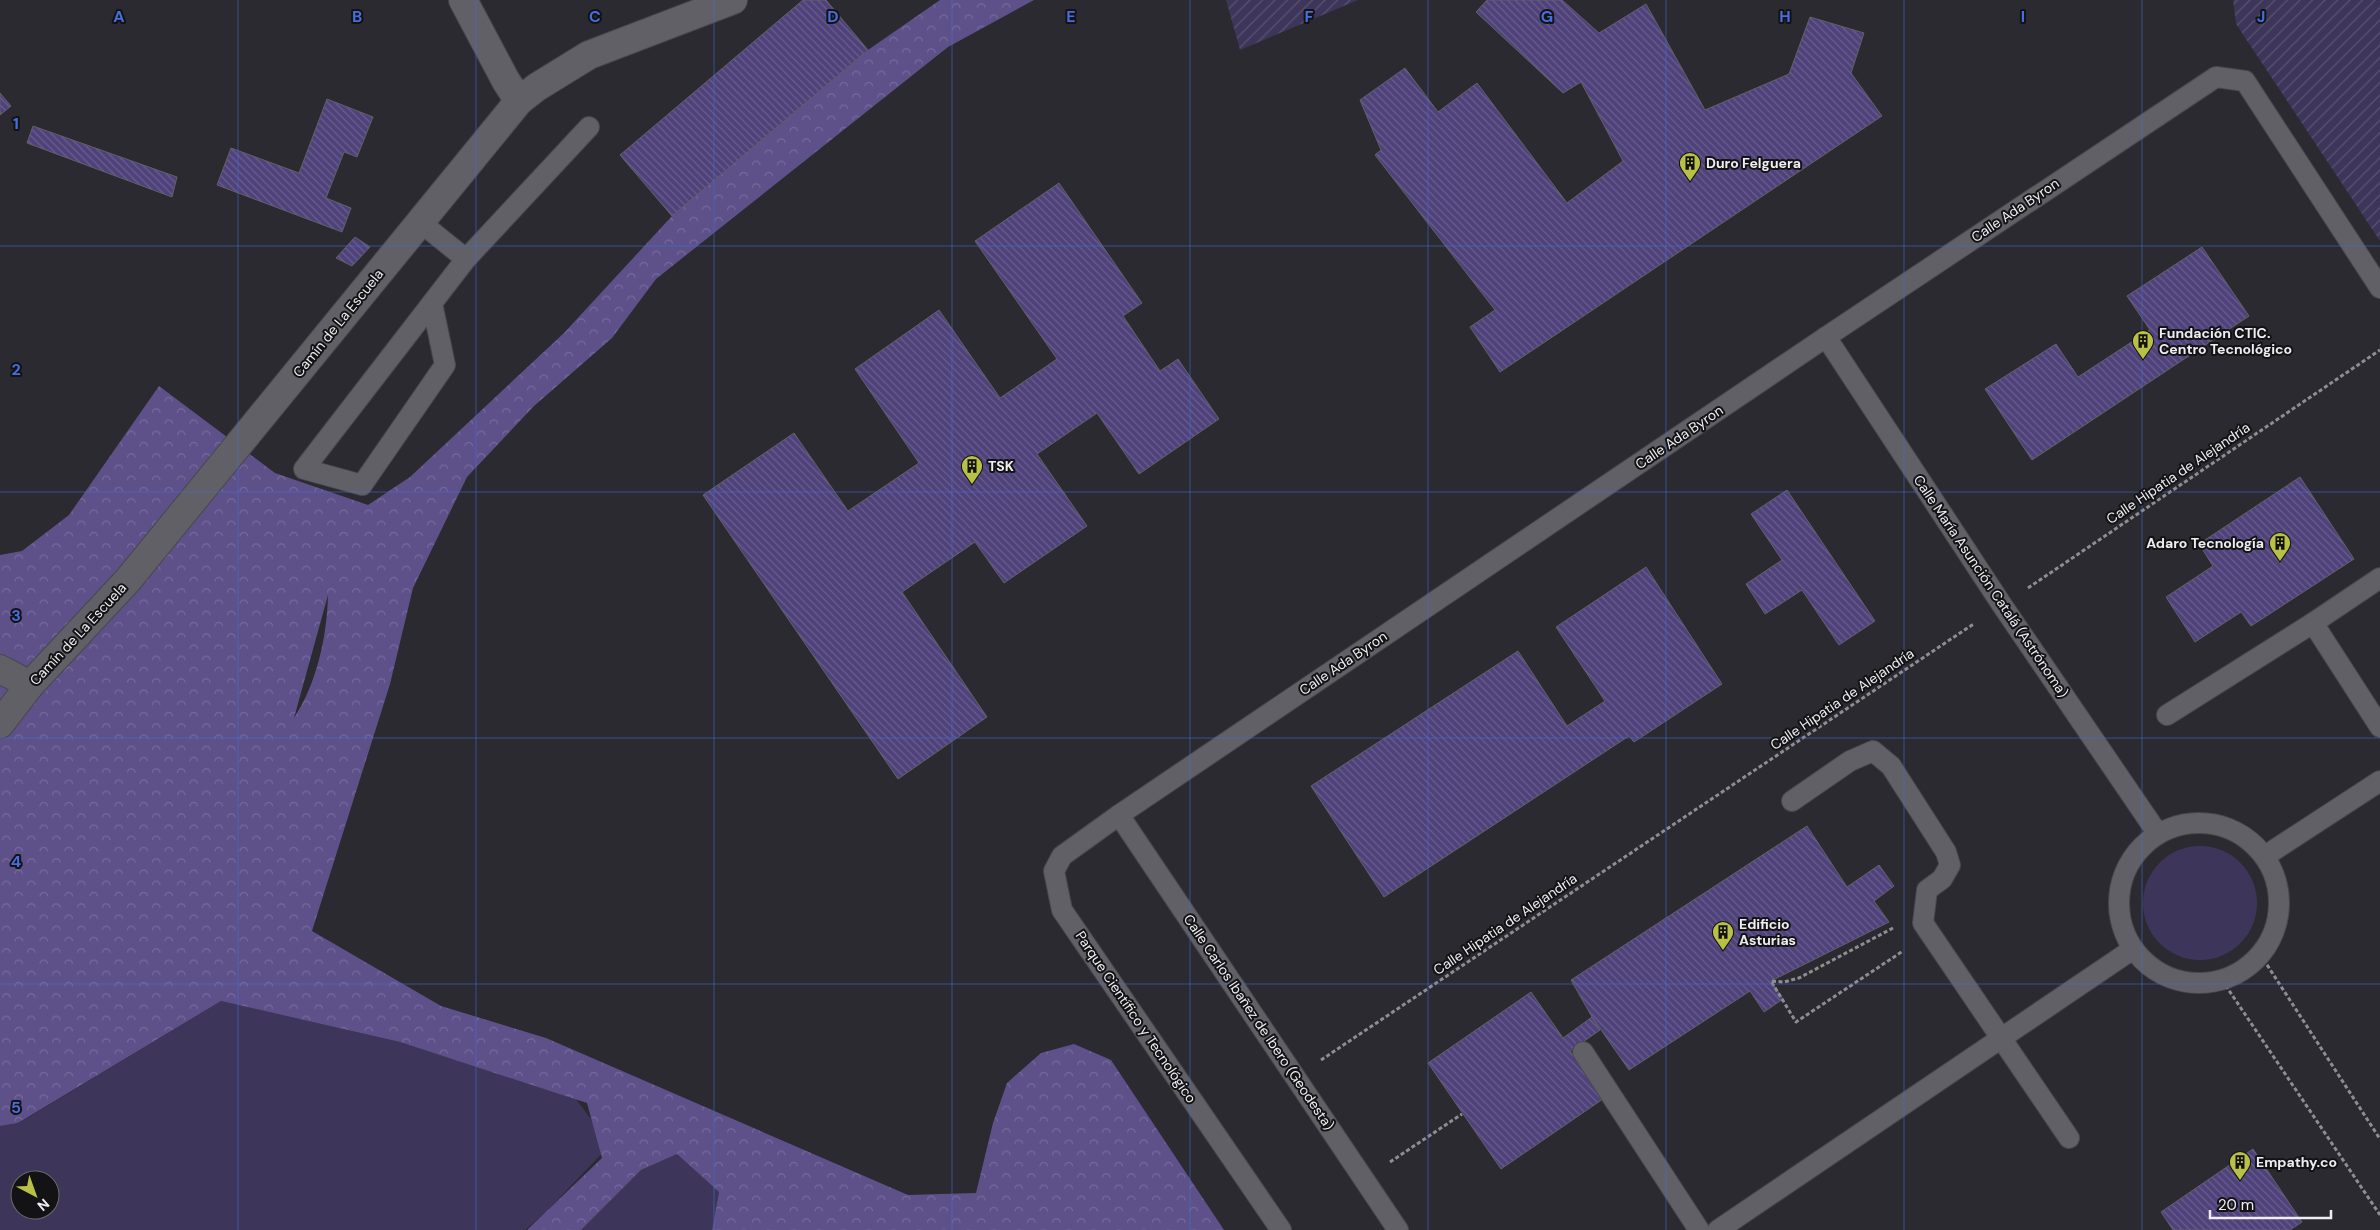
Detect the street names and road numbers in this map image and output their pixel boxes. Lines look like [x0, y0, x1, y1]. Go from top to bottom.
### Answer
street label: Calle Ada Byron [1968, 174, 2062, 246]
street label: Camín de La Escuela [289, 265, 387, 381]
street label: Calle Ada Byron [1632, 401, 1726, 473]
street label: Calle Hipatia de Alejandría [2103, 418, 2253, 528]
street label: Calle María Asunción Catalá (Astrónoma) [1910, 471, 2072, 701]
street label: Camín de La Escuela [26, 579, 130, 689]
street label: Calle Ada Byron [1296, 627, 1390, 699]
street label: Calle Hipatia de Alejandría [1767, 644, 1917, 754]
street label: Calle Hipatia de Alejandría [1430, 869, 1580, 979]
street label: Calle Carlos Ibañez de Ibero (Geodesta) [1180, 911, 1338, 1133]
street label: Parque Científico y Tecnológico [1072, 928, 1200, 1106]

